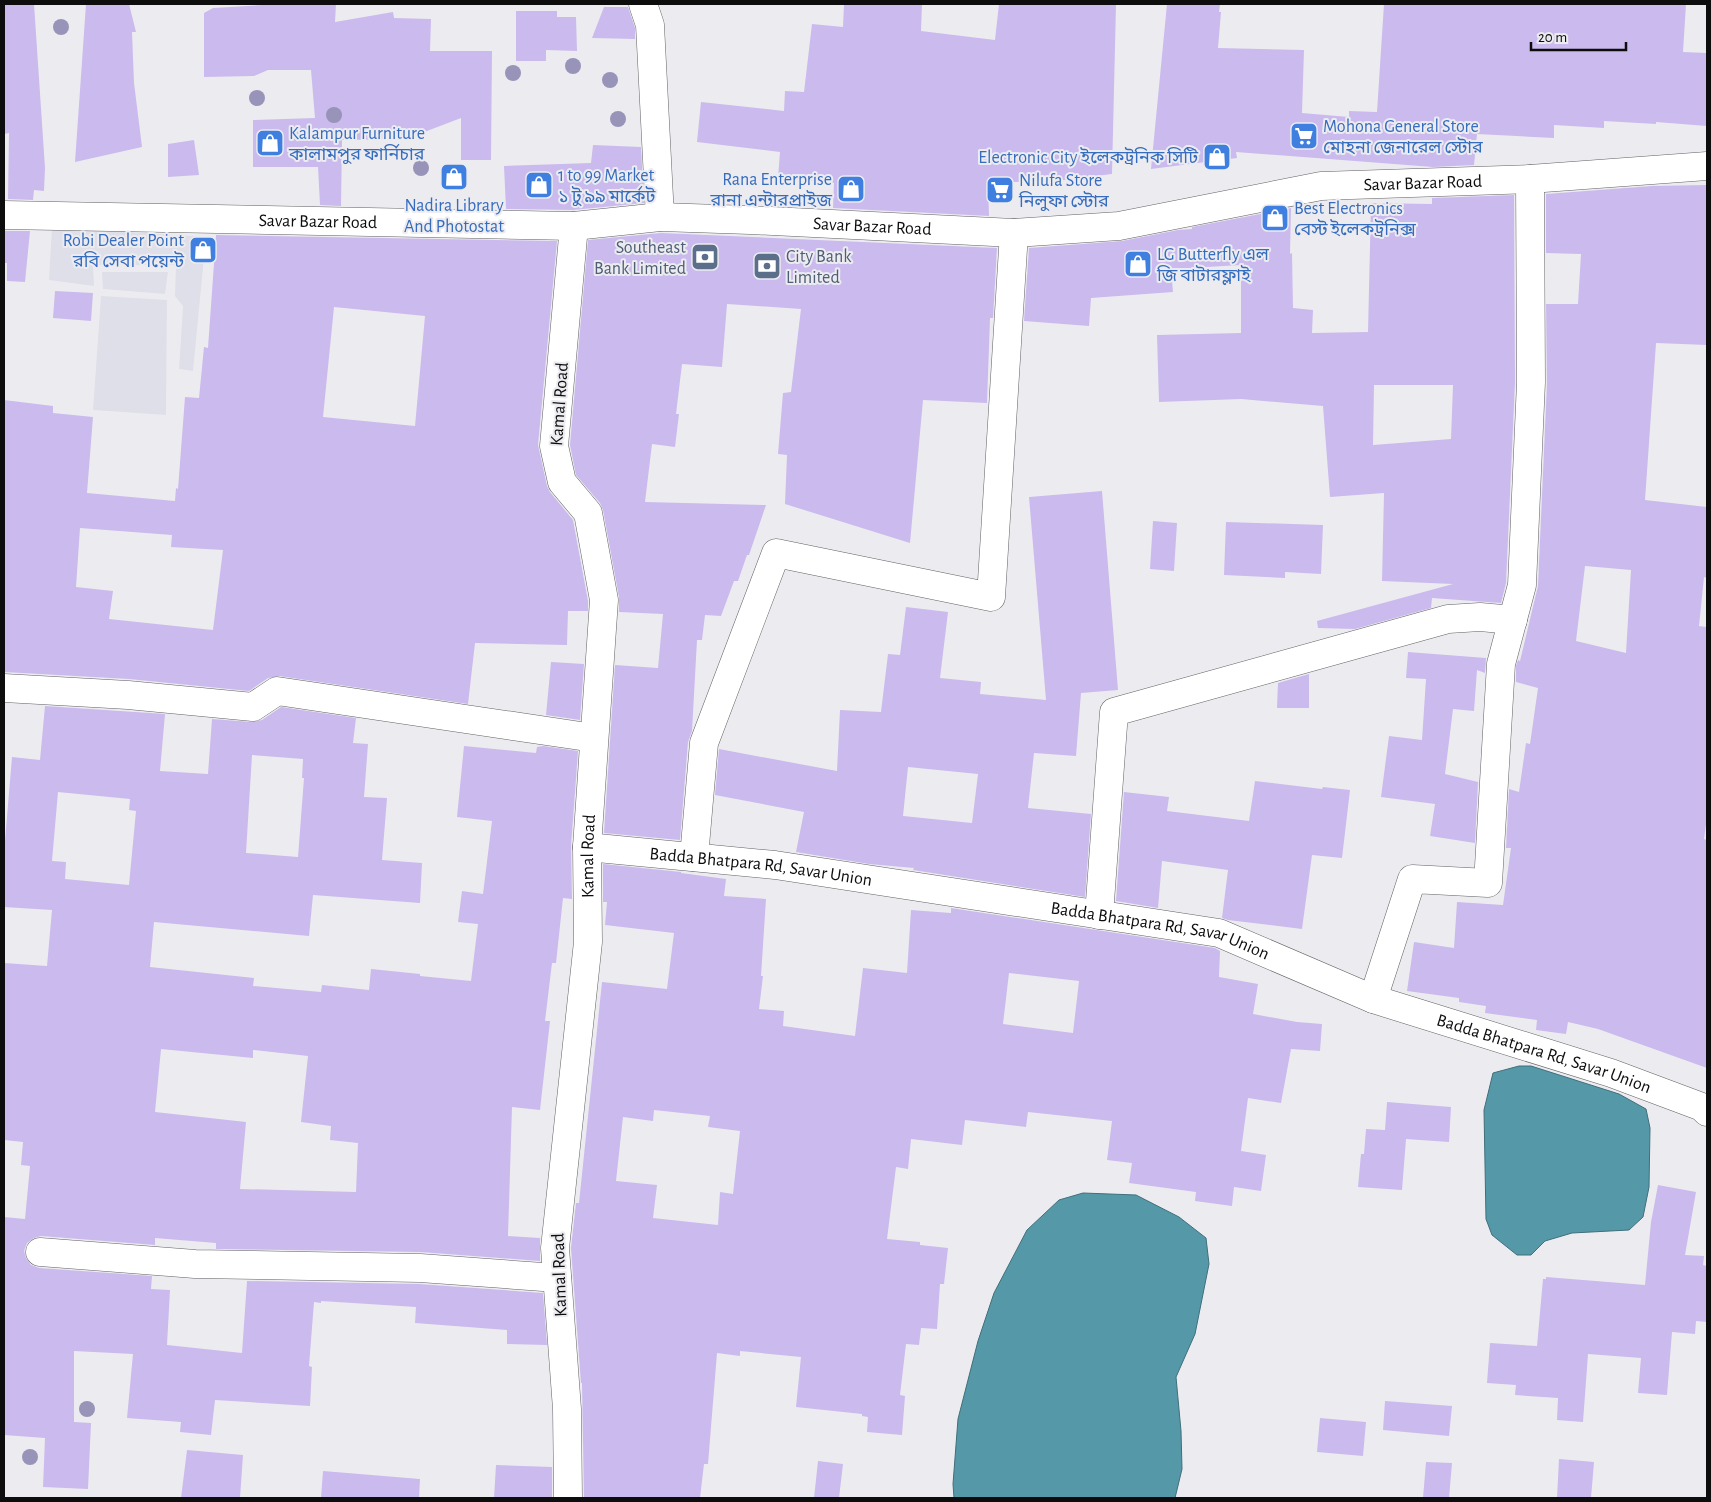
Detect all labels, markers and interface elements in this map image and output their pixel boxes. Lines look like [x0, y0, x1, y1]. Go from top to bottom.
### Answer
scale bar [1531, 20, 1626, 52]
text: 20 m [1538, 30, 1567, 45]
place label: Mohona General Store মোহনা জেনারেল স্টোর [1323, 118, 1483, 157]
supermarket icon: Mohona General Store মোহনা জেনারেল স্টোর [1289, 121, 1319, 151]
place label: Kalampur Furniture কালামপুর ফার্নিচার [288, 125, 425, 165]
shop icon: Kalampur Furniture কালামপুর ফার্নিচার [255, 128, 285, 158]
shop icon: Electronic City ইলেকট্রনিক সিটি [1202, 142, 1232, 172]
place label: Electronic City ইলেকট্রনিক সিটি [978, 147, 1199, 167]
shop icon: Nadira Library And Photostat [439, 162, 469, 192]
place label: 1 to 99 Market ১ টু ৯৯ মার্কেট [558, 167, 657, 207]
shop icon: 1 to 99 Market ১ টু ৯৯ মার্কেট [524, 170, 554, 200]
place label: Rana Enterprise রানা এন্টারপ্রাইজ [710, 171, 832, 210]
place label: Nilufa Store নিলুফা স্টোর [1018, 172, 1109, 212]
street label: Savar Bazar Road [1363, 173, 1483, 195]
shop icon: Rana Enterprise রানা এন্টারপ্রাইজ [836, 174, 866, 204]
supermarket icon: Nilufa Store নিলুফা স্টোর [985, 175, 1015, 205]
place label: Nadira Library And Photostat [404, 197, 504, 236]
place label: Best Electronics বেস্ট ইলেকট্রনিক্স [1294, 200, 1417, 239]
shop icon: Best Electronics বেস্ট ইলেকট্রনিক্স [1260, 203, 1290, 233]
street label: Savar Bazar Road [258, 212, 377, 232]
street label: Savar Bazar Road [812, 215, 932, 239]
place label: Robi Dealer Point রবি সেবা পয়েন্ট [63, 232, 185, 271]
shop icon: Robi Dealer Point রবি সেবা পয়েন্ট [188, 235, 218, 265]
place label: Southeast Bank Limited [594, 239, 686, 278]
bank icon: Southeast Bank Limited [690, 242, 720, 272]
place label: LG Butterfly এল জি বাটারফ্লাই [1156, 246, 1270, 286]
place label: City Bank Limited [786, 248, 852, 287]
shop icon: LG Butterfly এল জি বাটারফ্লাই [1123, 249, 1153, 279]
bank icon: City Bank Limited [752, 251, 782, 281]
street label: Kamal Road [548, 362, 572, 446]
street label: Kamal Road [579, 814, 599, 898]
street label: Badda Bhatpara Rd, Savar Union [649, 845, 873, 890]
street label: Badda Bhatpara Rd, Savar Union [1049, 899, 1272, 963]
street label: Badda Bhatpara Rd, Savar Union [1434, 1011, 1653, 1097]
street label: Kamal Road [550, 1233, 570, 1317]

